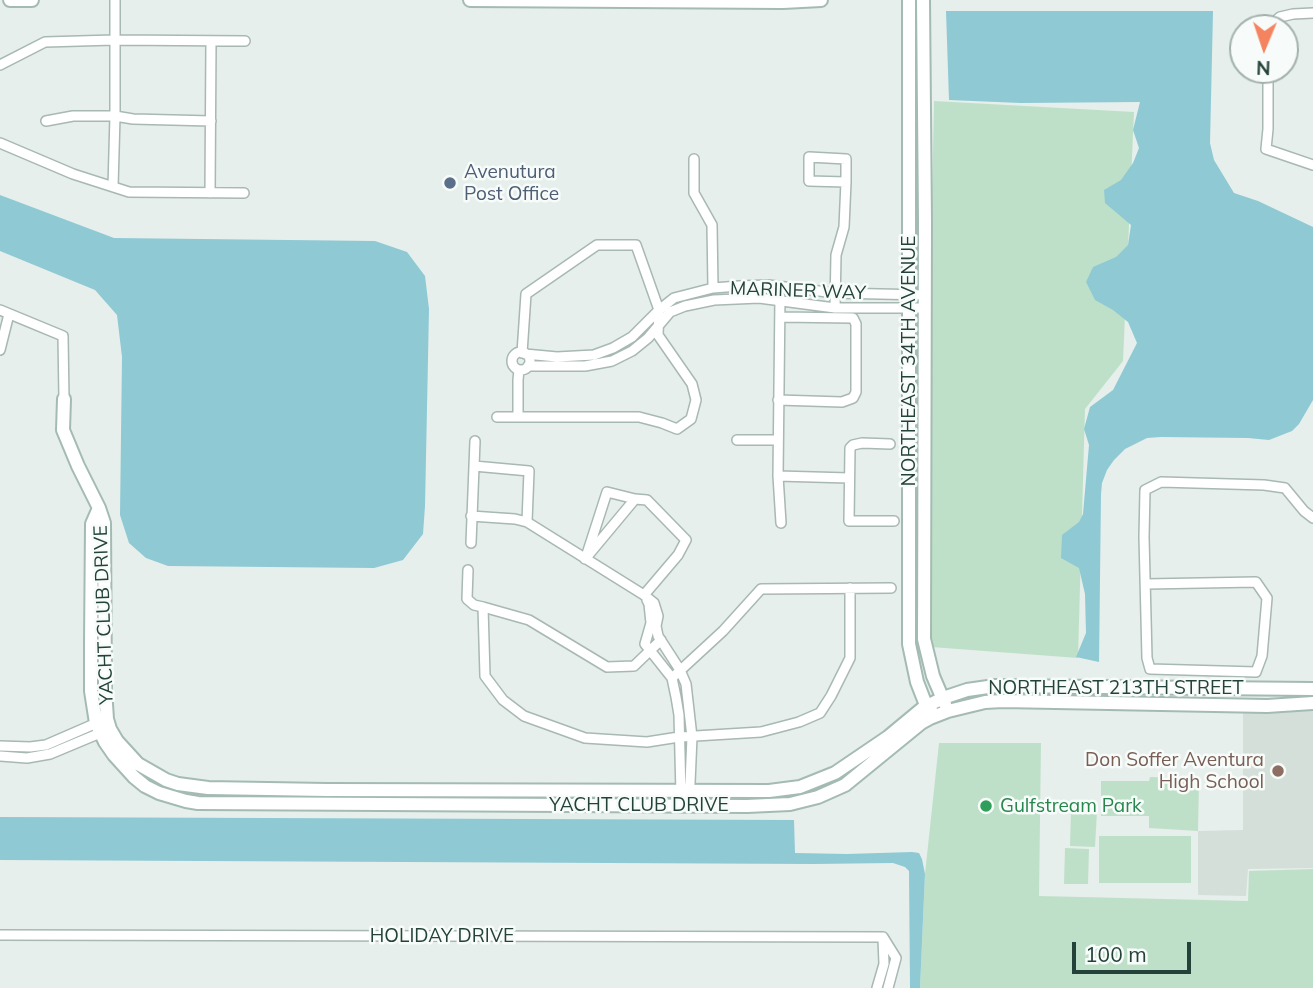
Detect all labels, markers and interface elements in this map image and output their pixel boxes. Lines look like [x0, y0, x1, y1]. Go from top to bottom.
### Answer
north arrow [1229, 14, 1299, 84]
text: N [1256, 56, 1271, 80]
place label: Avenutura Post Office [464, 161, 559, 205]
marker: Avenutura Post Office [442, 175, 458, 191]
street label: NORTHEAST 34TH AVENUE [898, 236, 920, 486]
street label: MARINER WAY [730, 277, 866, 305]
street label: YACHT CLUB DRIVE [89, 525, 119, 705]
street label: NORTHEAST 213TH STREET [988, 677, 1244, 699]
place label: Don Soffer Aventura High School [1085, 749, 1264, 793]
marker: Don Soffer Aventura High School [1270, 763, 1286, 779]
street label: YACHT CLUB DRIVE [549, 794, 729, 816]
place label: Gulfstream Park [1000, 795, 1142, 817]
marker: Gulfstream Park [978, 798, 994, 814]
street label: HOLIDAY DRIVE [370, 925, 514, 947]
scale bar [1075, 928, 1194, 972]
text: 100 m [1085, 941, 1147, 967]

